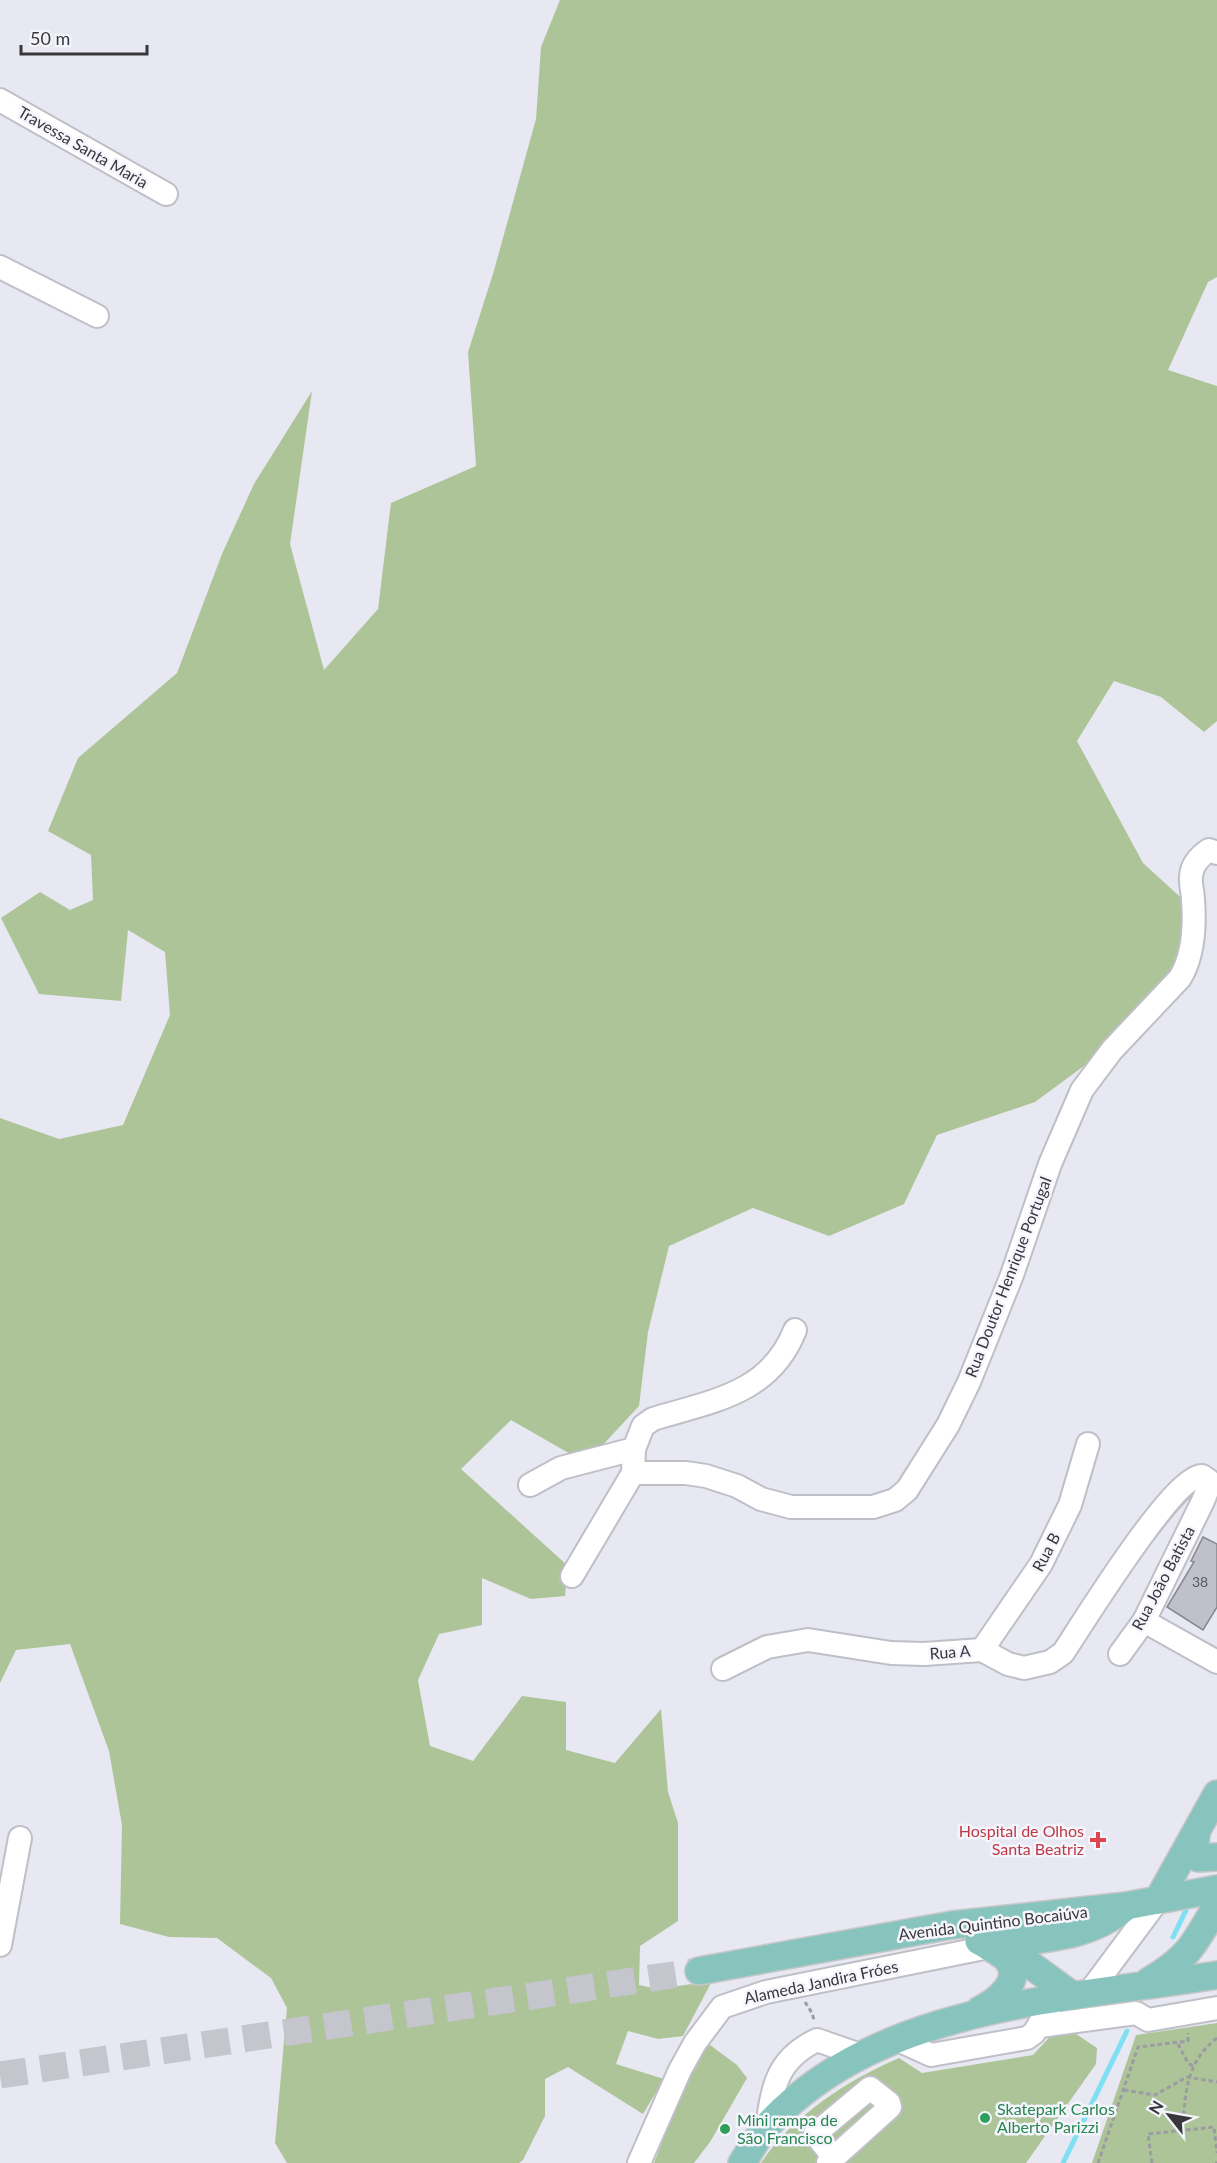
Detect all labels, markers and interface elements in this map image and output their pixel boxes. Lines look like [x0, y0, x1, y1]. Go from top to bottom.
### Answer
scale bar [21, 18, 147, 56]
text: 50 m [30, 27, 70, 49]
street label: Travessa Santa Maria [15, 102, 152, 192]
street label: Rua Doutor Henrique Portugal [960, 1174, 1055, 1380]
street label: Rua João Batista [1127, 1522, 1198, 1633]
street label: Rua B [1028, 1529, 1064, 1574]
house number: 38 [1192, 1573, 1208, 1590]
street label: Rua A [929, 1641, 971, 1662]
place label: Hospital de Olhos Santa Beatriz [959, 1821, 1084, 1858]
marker: Hospital de Olhos Santa Beatriz [1089, 1831, 1107, 1849]
street label: Avenida Quintino Bocaiúva [897, 1901, 1089, 1944]
street label: Alameda Jandira Fróes [742, 1956, 900, 2007]
north arrow [1139, 2085, 1199, 2145]
text: N [1144, 2097, 1167, 2117]
place label: Skatepark Carlos Alberto Parizzi [997, 2099, 1115, 2136]
place label: Mini rampa de São Francisco [737, 2110, 838, 2147]
marker: Skatepark Carlos Alberto Parizzi [978, 2111, 992, 2125]
marker: Mini rampa de São Francisco [718, 2122, 732, 2136]

